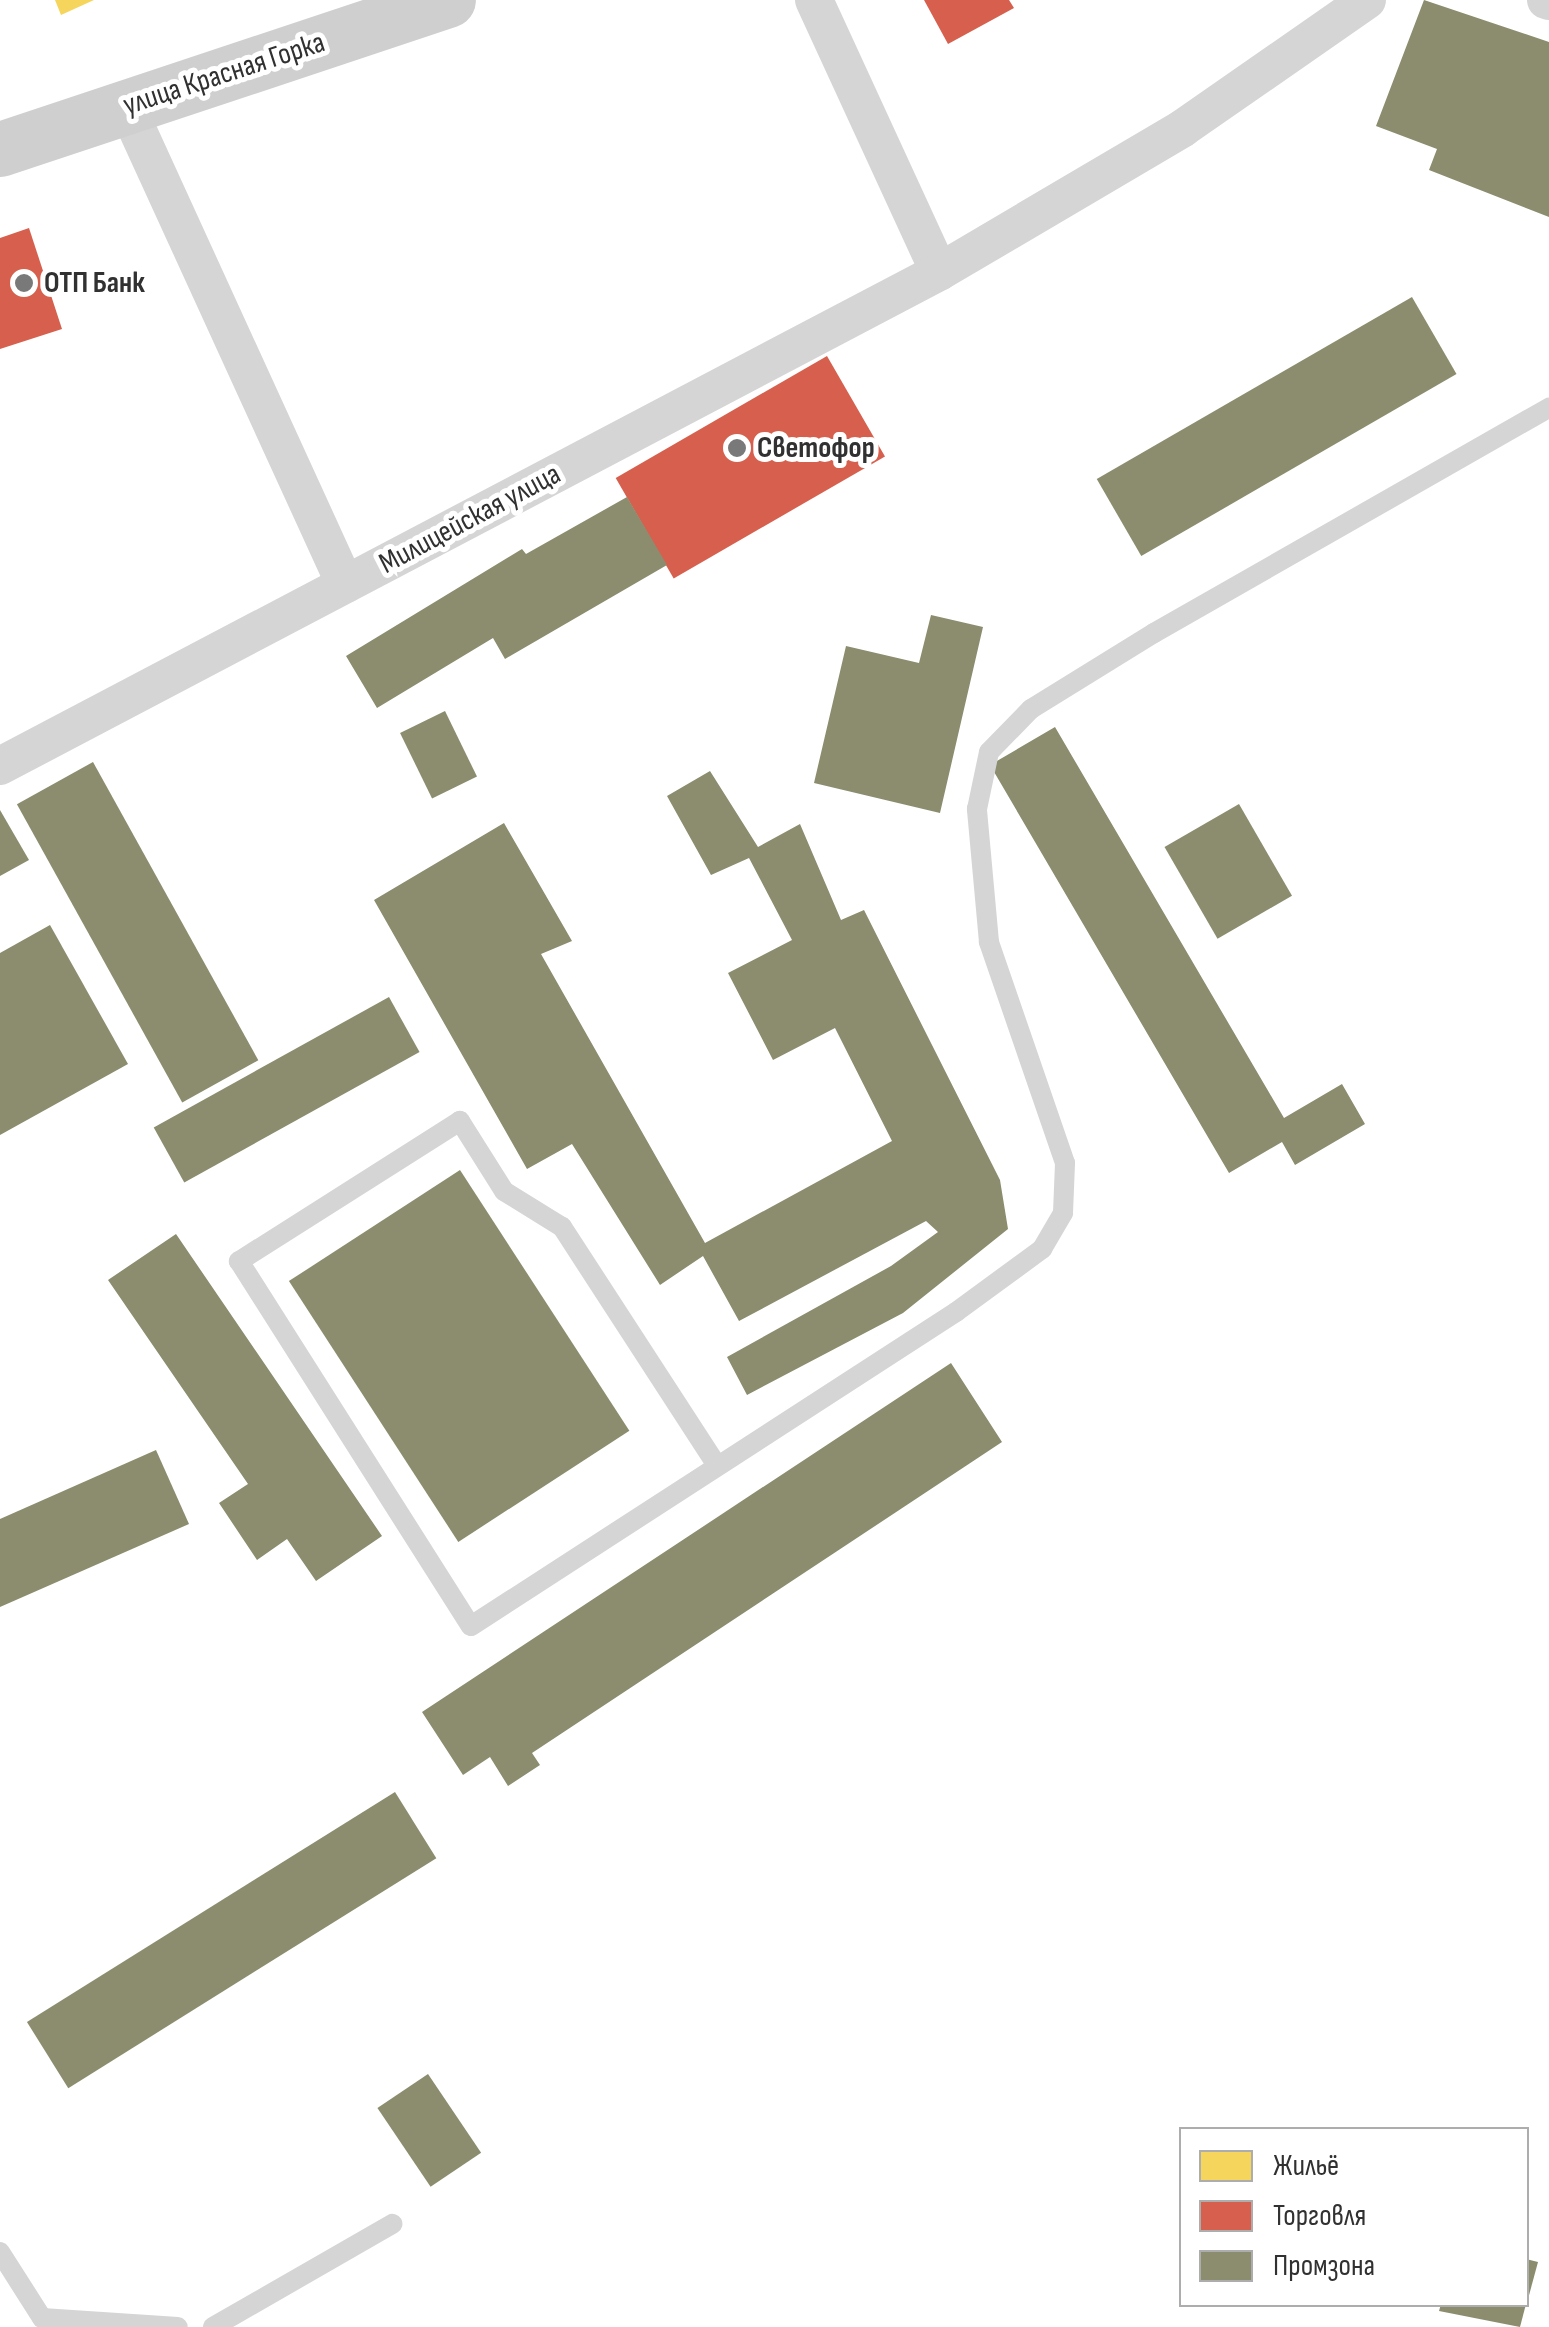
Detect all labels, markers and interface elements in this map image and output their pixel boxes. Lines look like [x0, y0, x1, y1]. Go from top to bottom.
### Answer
street label: улица Красная Горка [119, 24, 329, 124]
place label: ОТП Банк [44, 265, 145, 301]
marker: ОТП Банк [13, 272, 35, 294]
place label: Светофор [757, 430, 875, 466]
marker: Светофор [726, 437, 748, 459]
street label: Милицейская улица [373, 456, 567, 582]
legend [1179, 2127, 1529, 2307]
text: Жильё [1273, 2148, 1339, 2184]
text: Торговля [1273, 2198, 1366, 2234]
text: Промзона [1273, 2248, 1375, 2284]

